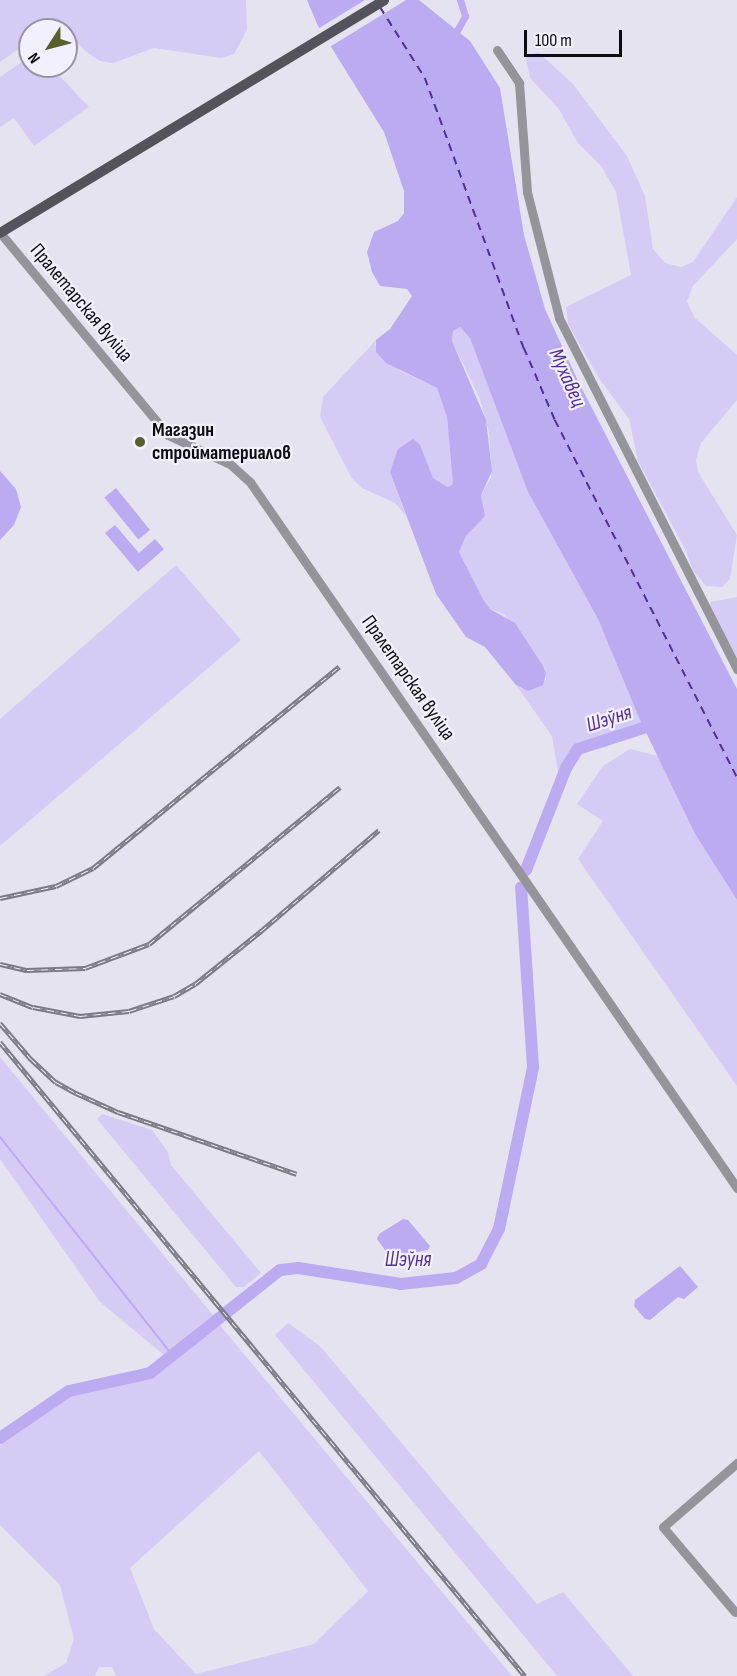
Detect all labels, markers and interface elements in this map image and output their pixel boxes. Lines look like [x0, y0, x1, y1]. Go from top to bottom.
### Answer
north arrow [18, 18, 78, 78]
scale bar [527, 18, 624, 56]
text: 100 m [535, 30, 572, 51]
text: N [24, 49, 45, 67]
street label: Пралетарская вуліца [25, 239, 137, 367]
water label: Мухавец [543, 345, 591, 411]
place label: Магазин стройматериалов [152, 418, 291, 465]
marker: Магазин стройматериалов [133, 435, 147, 449]
street label: Пралетарская вуліца [356, 611, 460, 745]
water label: Шэўня [583, 700, 635, 738]
water label: Шэўня [385, 1247, 431, 1273]

